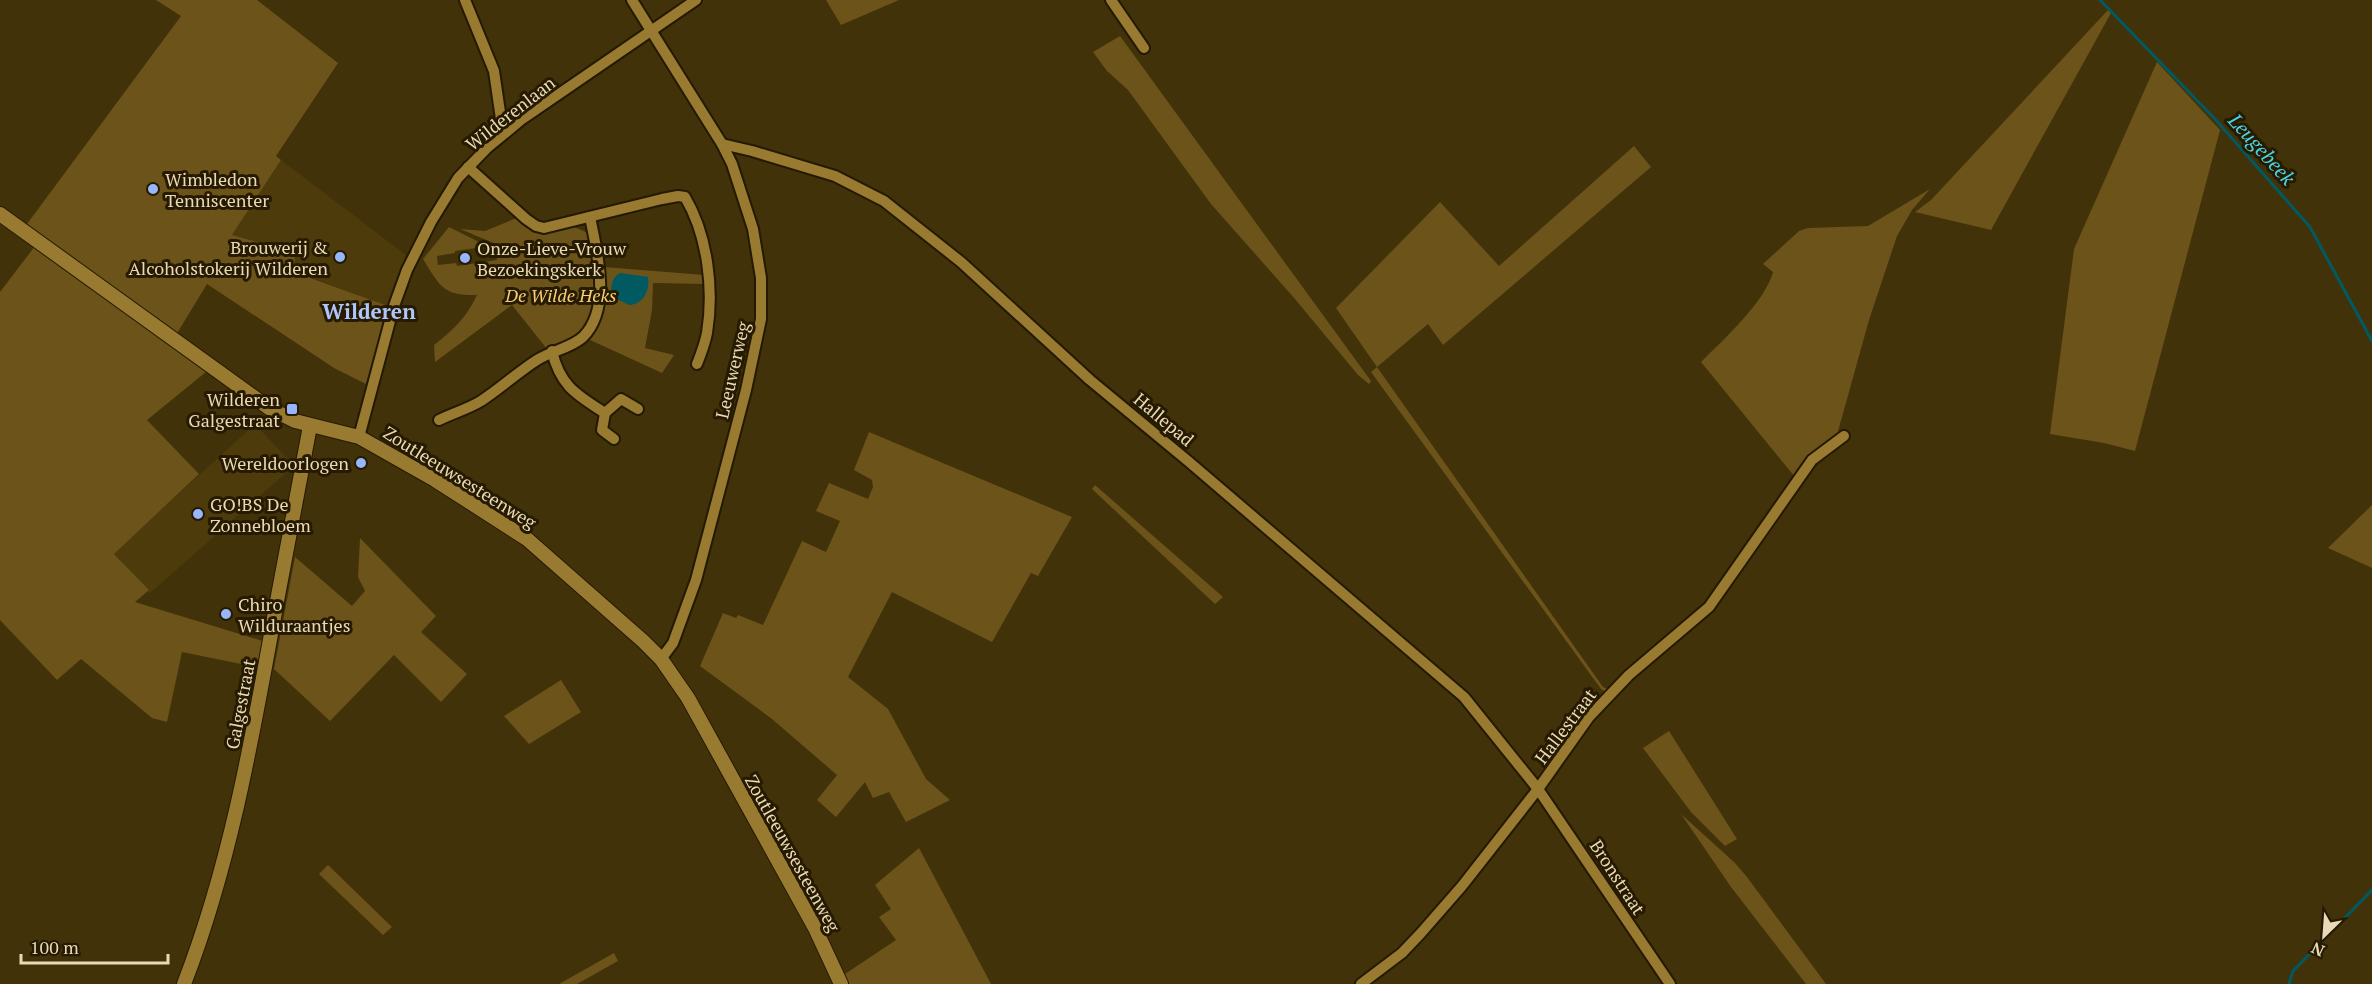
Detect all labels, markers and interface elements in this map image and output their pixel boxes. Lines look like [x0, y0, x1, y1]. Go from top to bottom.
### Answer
street label: Wilderenlaan [460, 70, 560, 156]
water label: Leugebeek [2222, 107, 2302, 191]
place label: Wimbledon Tenniscenter [165, 167, 269, 212]
marker: Wimbledon Tenniscenter [146, 182, 160, 196]
place label: Brouwerij & Alcoholstokerij Wilderen [129, 235, 328, 280]
place label: Onze-Lieve-Vrouw Bezoekingskerk [477, 236, 627, 281]
marker: Brouwerij & Alcoholstokerij Wilderen [333, 250, 347, 264]
marker: Onze-Lieve-Vrouw Bezoekingskerk [458, 251, 472, 265]
park label: De Wilde Heks [504, 283, 617, 307]
district label: Wilderen [322, 297, 416, 325]
street label: Leeuwerweg [709, 319, 755, 421]
place label: Wilderen Galgestraat [188, 387, 280, 432]
street label: Hallepad [1129, 387, 1199, 451]
marker: Wilderen Galgestraat [285, 402, 299, 416]
street label: Zoutleeuwsesteenweg [379, 420, 541, 534]
place label: Wereldoorlogen [222, 451, 349, 475]
marker: Wereldoorlogen [354, 456, 368, 470]
place label: GO!BS De Zonnebloem [210, 492, 311, 537]
marker: GO!BS De Zonnebloem [191, 507, 205, 521]
place label: Chiro Wilduraantjes [238, 592, 350, 637]
marker: Chiro Wilduraantjes [219, 607, 233, 621]
street label: Galgestraat [219, 656, 261, 751]
street label: Hallestraat [1529, 683, 1601, 768]
street label: Zoutleeuwsesteenweg [740, 770, 846, 936]
street label: Bronstraat [1585, 835, 1651, 919]
north arrow [2294, 906, 2354, 966]
scale bar [21, 927, 168, 965]
text: 100 m [30, 935, 79, 959]
text: N [2308, 937, 2328, 962]

